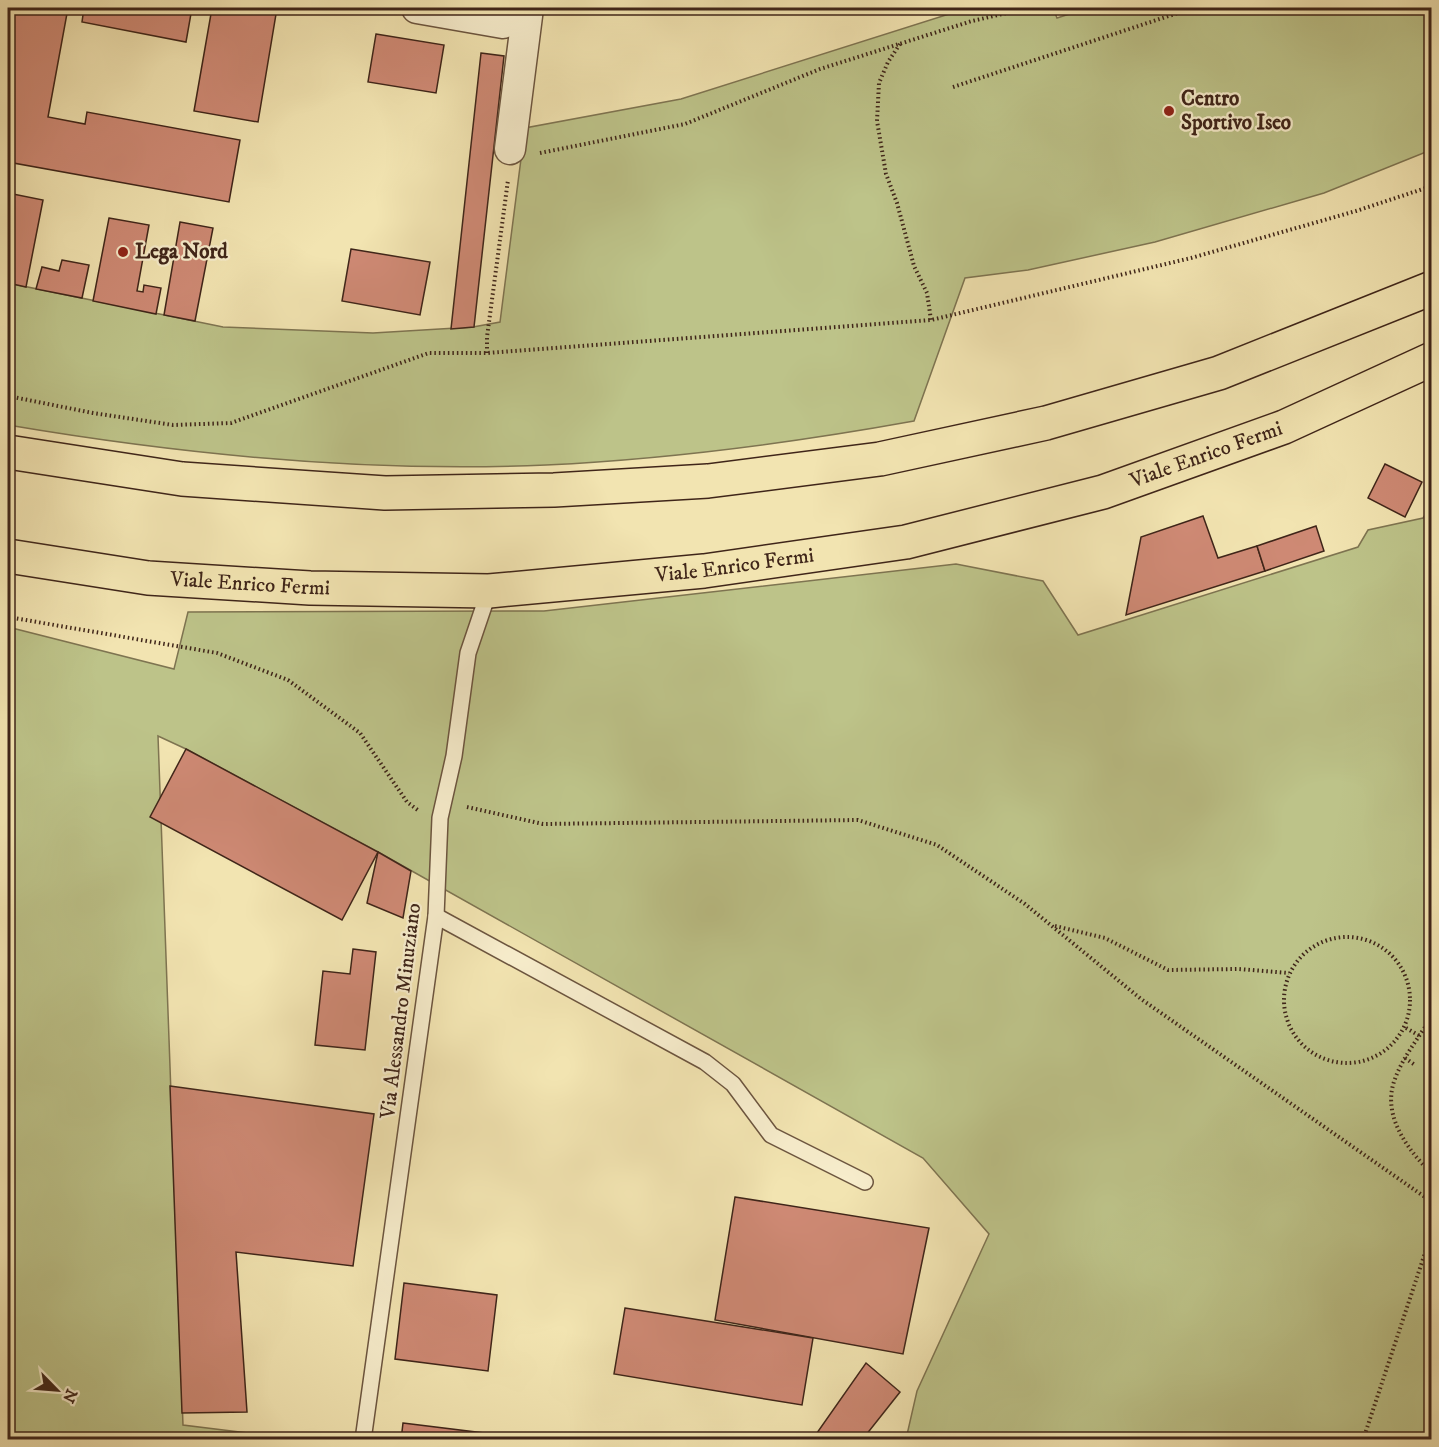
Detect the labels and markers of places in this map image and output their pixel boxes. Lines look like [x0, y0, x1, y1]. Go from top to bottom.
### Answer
place label: Centro Sportivo Iseo [1181, 86, 1291, 136]
marker: Centro Sportivo Iseo [1162, 104, 1176, 118]
place label: Lega Nord [135, 239, 228, 265]
marker: Lega Nord [116, 245, 130, 259]

